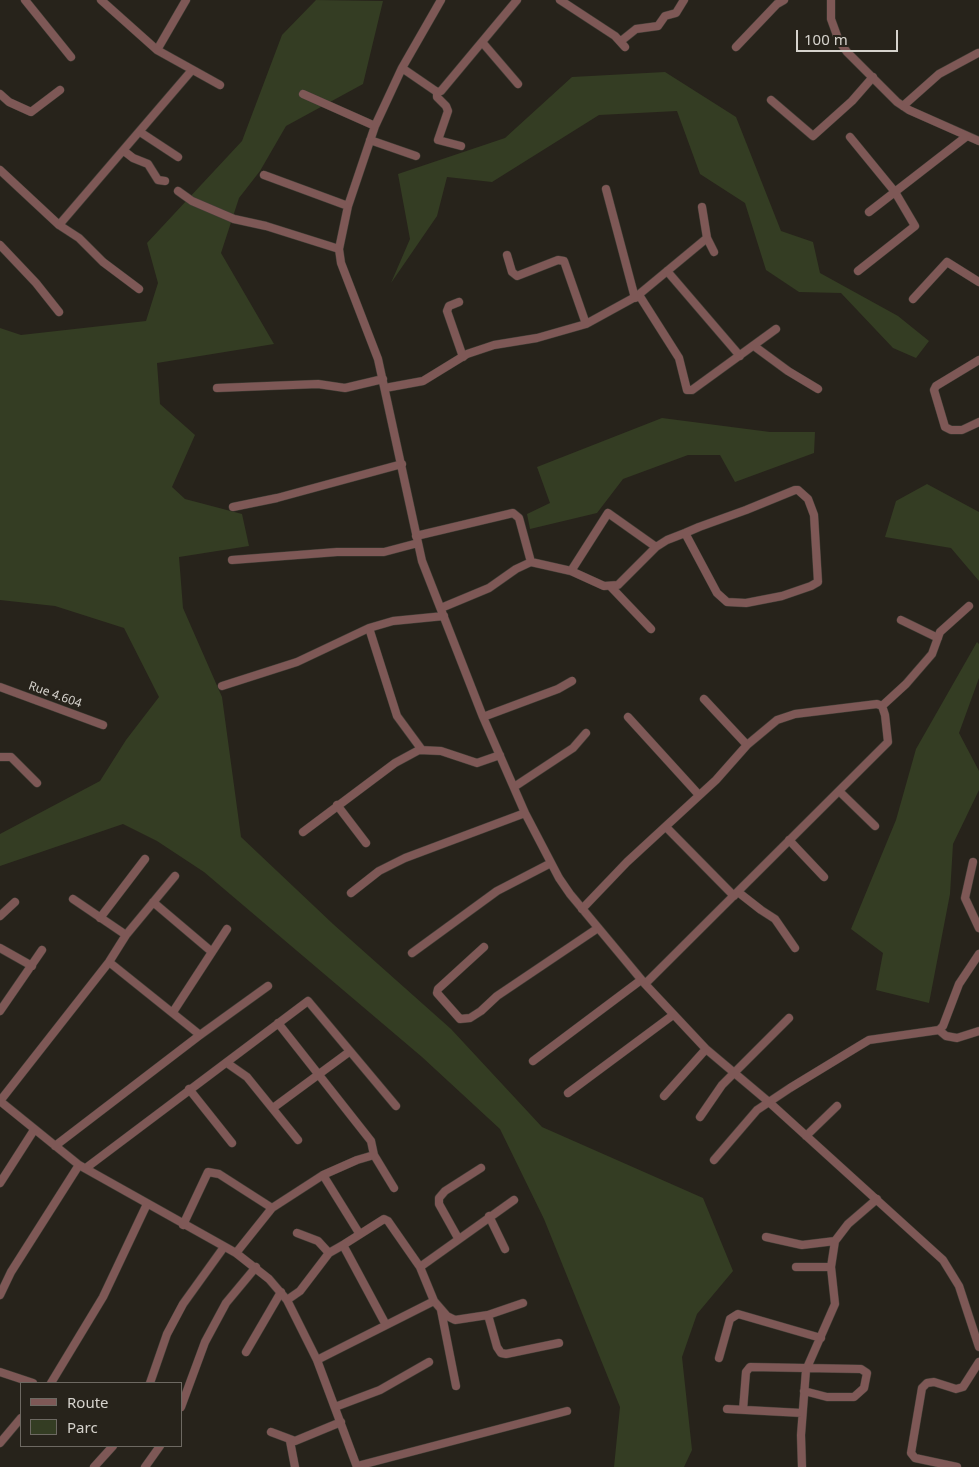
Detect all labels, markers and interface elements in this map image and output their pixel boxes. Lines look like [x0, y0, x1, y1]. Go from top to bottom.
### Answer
scale bar [799, 20, 902, 52]
text: 100 m [804, 29, 848, 49]
street label: Rue 4.604 [26, 679, 84, 711]
legend [20, 1382, 182, 1447]
text: Route [67, 1392, 109, 1412]
text: Parc [67, 1417, 98, 1437]

